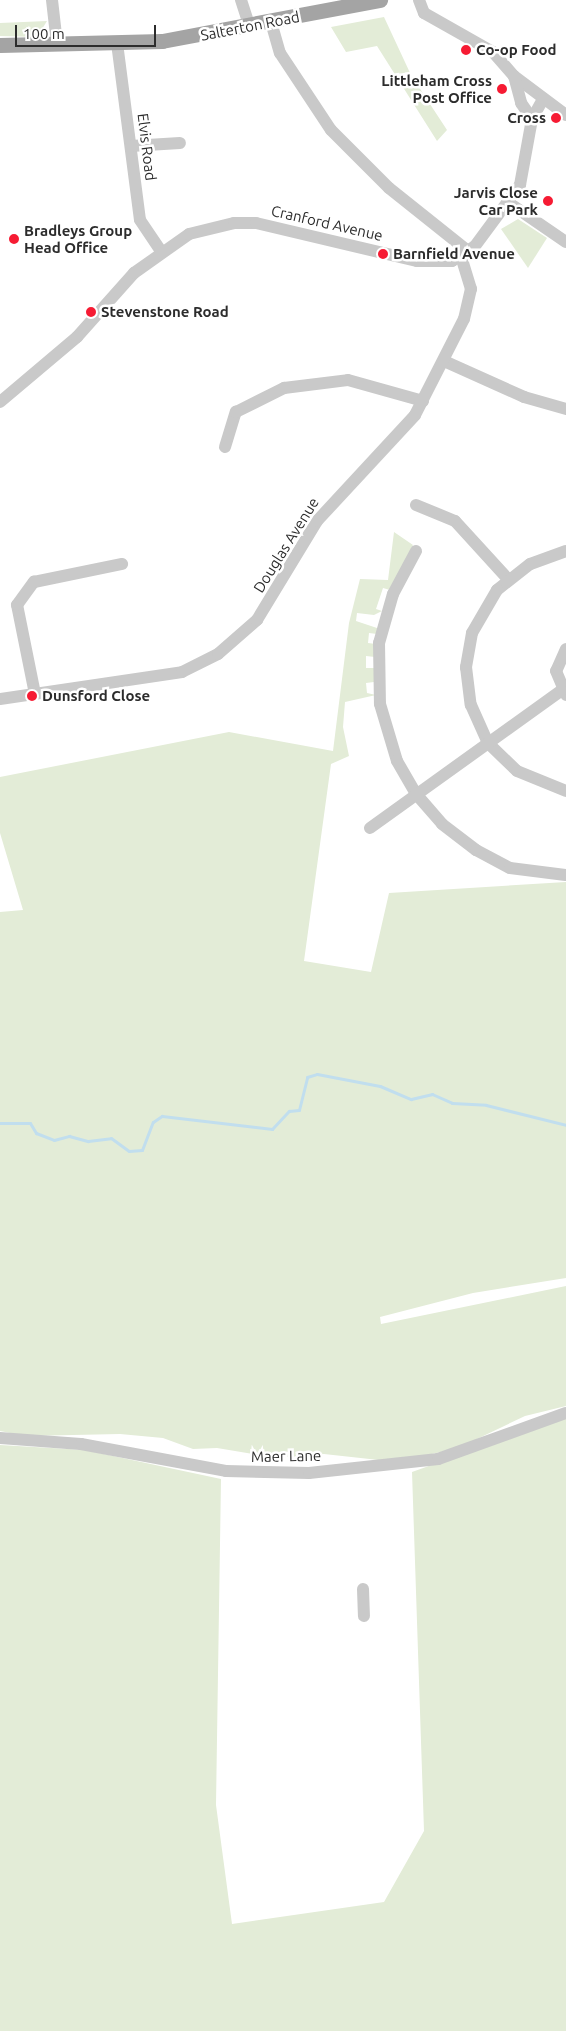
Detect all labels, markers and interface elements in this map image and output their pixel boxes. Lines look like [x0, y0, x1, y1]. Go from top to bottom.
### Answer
street label: Salterton Road [199, 8, 301, 44]
scale bar [18, 15, 159, 47]
text: 100 m [23, 25, 65, 42]
place label: Co-op Food [476, 41, 557, 59]
marker: Co-op Food [460, 44, 472, 56]
place label: Littleham Cross Post Office [381, 71, 492, 106]
marker: Littleham Cross Post Office [496, 83, 508, 95]
place label: Cross [507, 109, 546, 127]
street label: Elvis Road [134, 112, 160, 182]
marker: Cross [550, 112, 562, 124]
place label: Jarvis Close Car Park [454, 183, 538, 218]
marker: Jarvis Close Car Park [542, 195, 554, 207]
street label: Cranford Avenue [269, 201, 385, 245]
place label: Bradleys Group Head Office [24, 221, 132, 256]
marker: Bradleys Group Head Office [8, 233, 20, 245]
place label: Barnfield Avenue [393, 245, 515, 263]
marker: Barnfield Avenue [377, 248, 389, 260]
place label: Stevenstone Road [101, 303, 229, 321]
marker: Stevenstone Road [85, 306, 97, 318]
street label: Douglas Avenue [250, 494, 322, 596]
place label: Dunsford Close [42, 687, 150, 705]
marker: Dunsford Close [26, 690, 38, 702]
street label: Maer Lane [251, 1446, 321, 1466]

